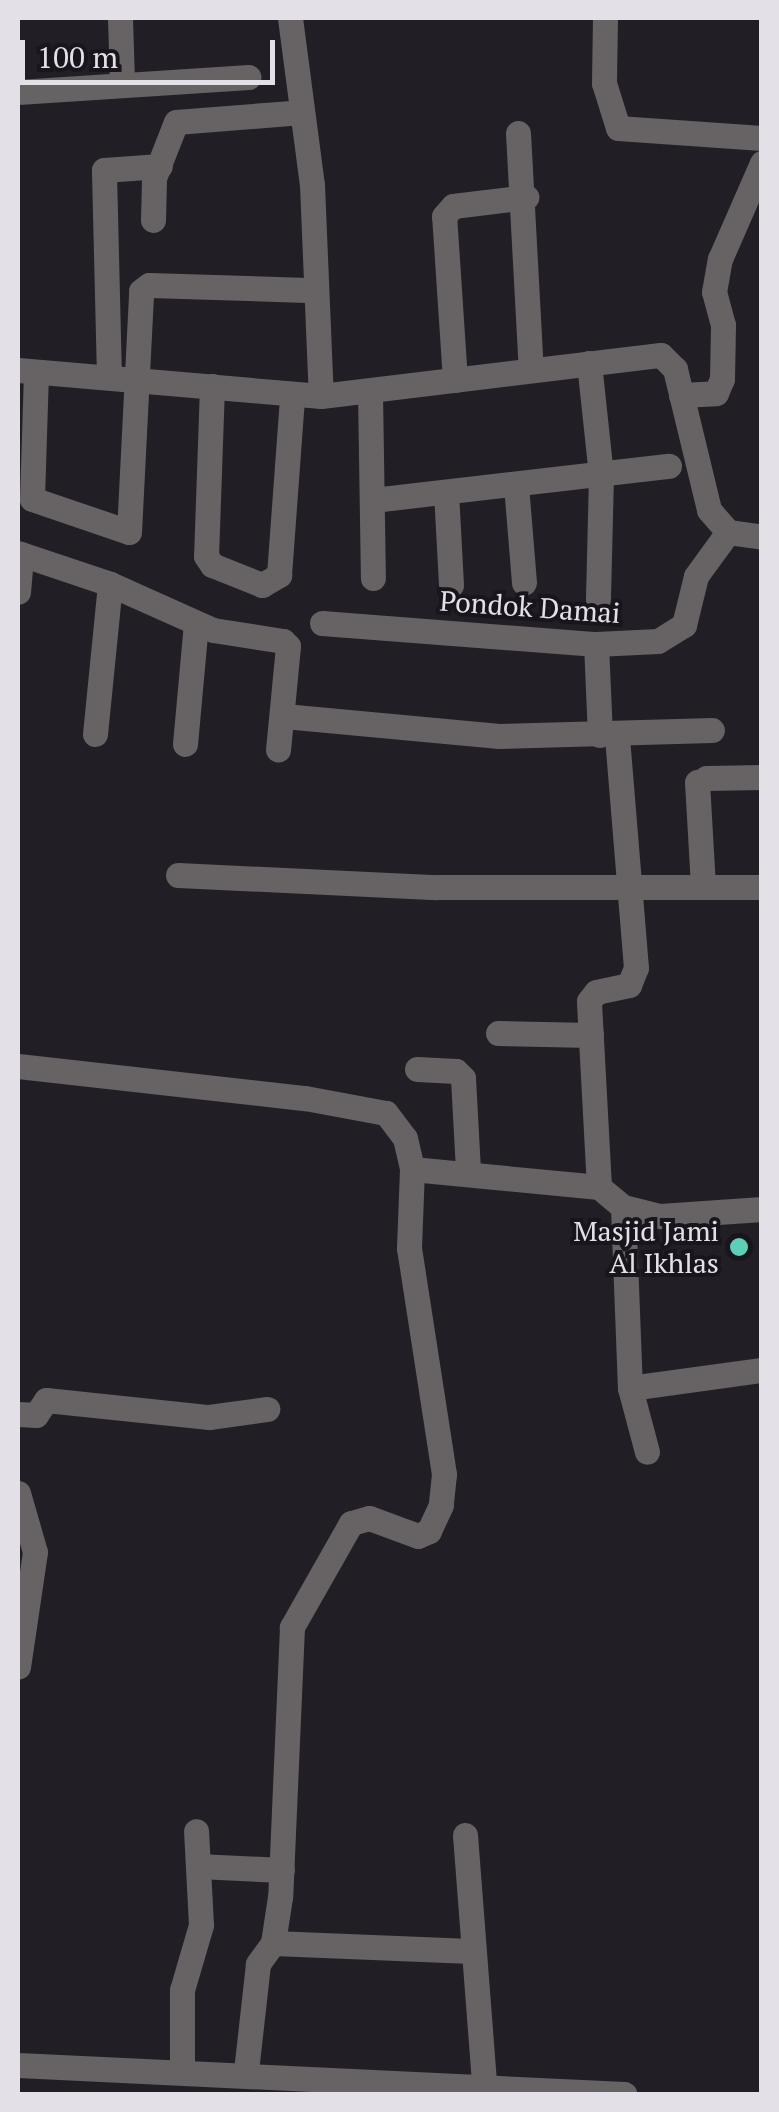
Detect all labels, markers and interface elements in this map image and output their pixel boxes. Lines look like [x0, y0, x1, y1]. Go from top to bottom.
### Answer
scale bar [25, 20, 280, 82]
text: 100 m [37, 37, 118, 77]
street label: Pondok Damai [439, 584, 621, 630]
place label: Masjid Jami Al Ikhlas [573, 1214, 719, 1280]
marker: Masjid Jami Al Ikhlas [728, 1236, 750, 1258]

